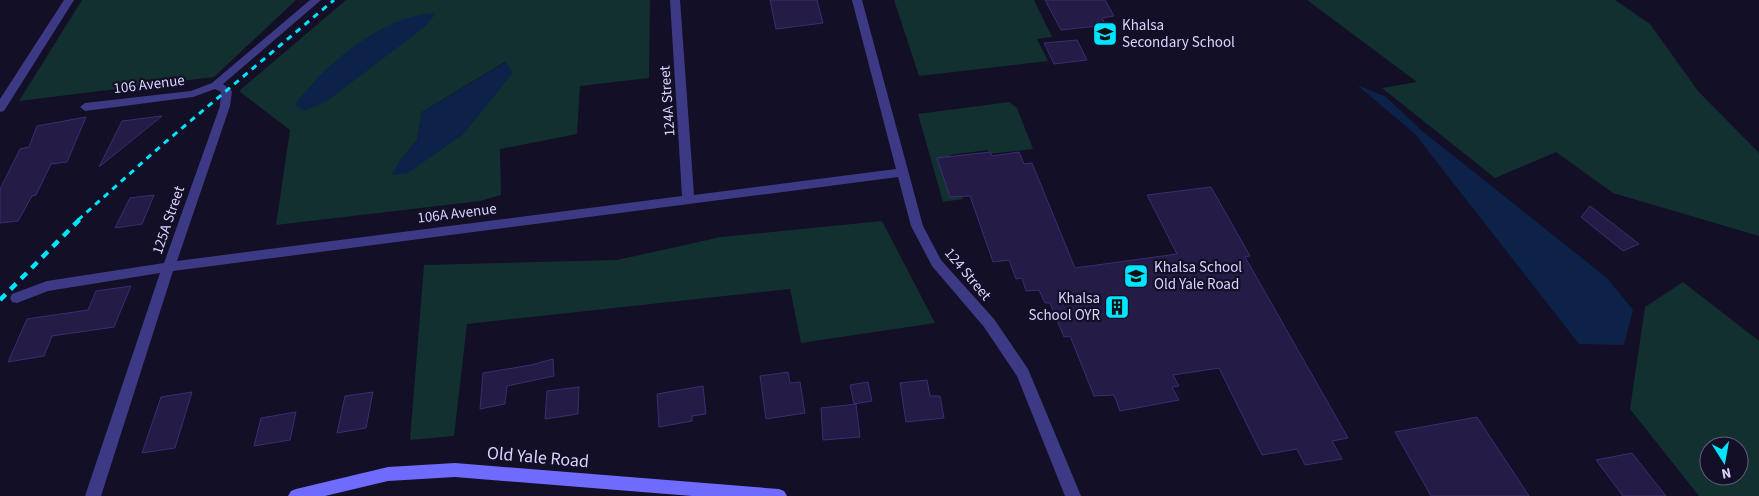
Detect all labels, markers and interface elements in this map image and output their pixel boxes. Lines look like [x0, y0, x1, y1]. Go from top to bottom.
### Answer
place label: Khalsa Secondary School [1122, 15, 1235, 53]
school or university icon: Khalsa Secondary School [1092, 21, 1118, 47]
street label: 124A Street [655, 65, 680, 137]
street label: 106 Avenue [112, 70, 186, 99]
street label: 125A Street [147, 183, 190, 257]
street label: 106A Avenue [416, 198, 498, 229]
street label: 124 Street [939, 243, 996, 305]
place label: Khalsa School Old Yale Road [1154, 257, 1242, 295]
school or university icon: Khalsa School Old Yale Road [1123, 263, 1149, 289]
place label: Khalsa School OYR [1029, 288, 1100, 326]
building icon: Khalsa School OYR [1104, 294, 1130, 320]
north arrow [1699, 436, 1749, 486]
street label: Old Yale Road [486, 441, 590, 474]
text: N [1720, 462, 1733, 483]

